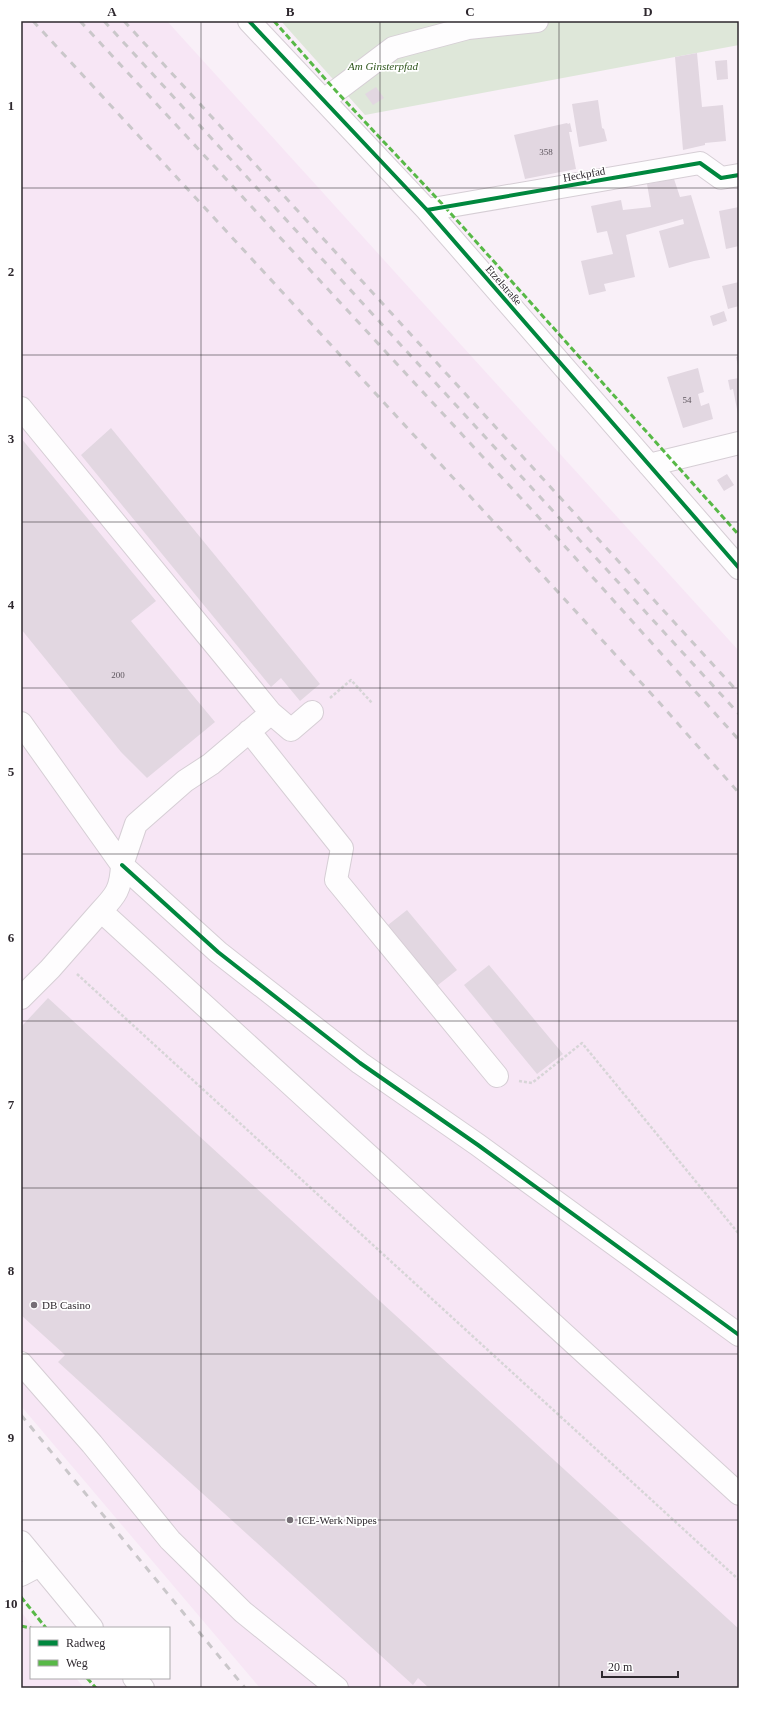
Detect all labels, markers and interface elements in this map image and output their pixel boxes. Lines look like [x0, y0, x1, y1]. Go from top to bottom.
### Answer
text: A [107, 4, 117, 19]
text: B [286, 4, 295, 19]
text: C [465, 4, 475, 19]
text: D [643, 4, 653, 19]
park label: Am Ginsterpfad [347, 60, 418, 72]
text: 1 [8, 98, 14, 113]
house number: 358 [539, 147, 553, 157]
street label: Heckpfad [562, 164, 607, 184]
street label: Etzelstraße [483, 263, 525, 307]
text: 2 [8, 264, 14, 279]
house number: 54 [683, 395, 692, 405]
text: 3 [8, 431, 15, 446]
text: 4 [8, 597, 15, 612]
house number: 200 [111, 670, 125, 680]
text: 5 [8, 764, 15, 779]
text: 6 [8, 930, 15, 945]
text: 7 [8, 1097, 15, 1112]
text: 8 [8, 1263, 15, 1278]
place label: DB Casino [42, 1299, 91, 1311]
marker: DB Casino [29, 1300, 39, 1310]
text: 9 [8, 1430, 15, 1445]
place label: ICE-Werk Nippes [298, 1514, 377, 1526]
marker: ICE-Werk Nippes [285, 1515, 295, 1525]
text: 10 [5, 1596, 18, 1611]
legend [30, 1627, 170, 1679]
text: Radweg [66, 1636, 105, 1650]
scale bar [602, 1653, 678, 1679]
text: Weg [66, 1656, 88, 1670]
text: 20 m [608, 1660, 633, 1674]

